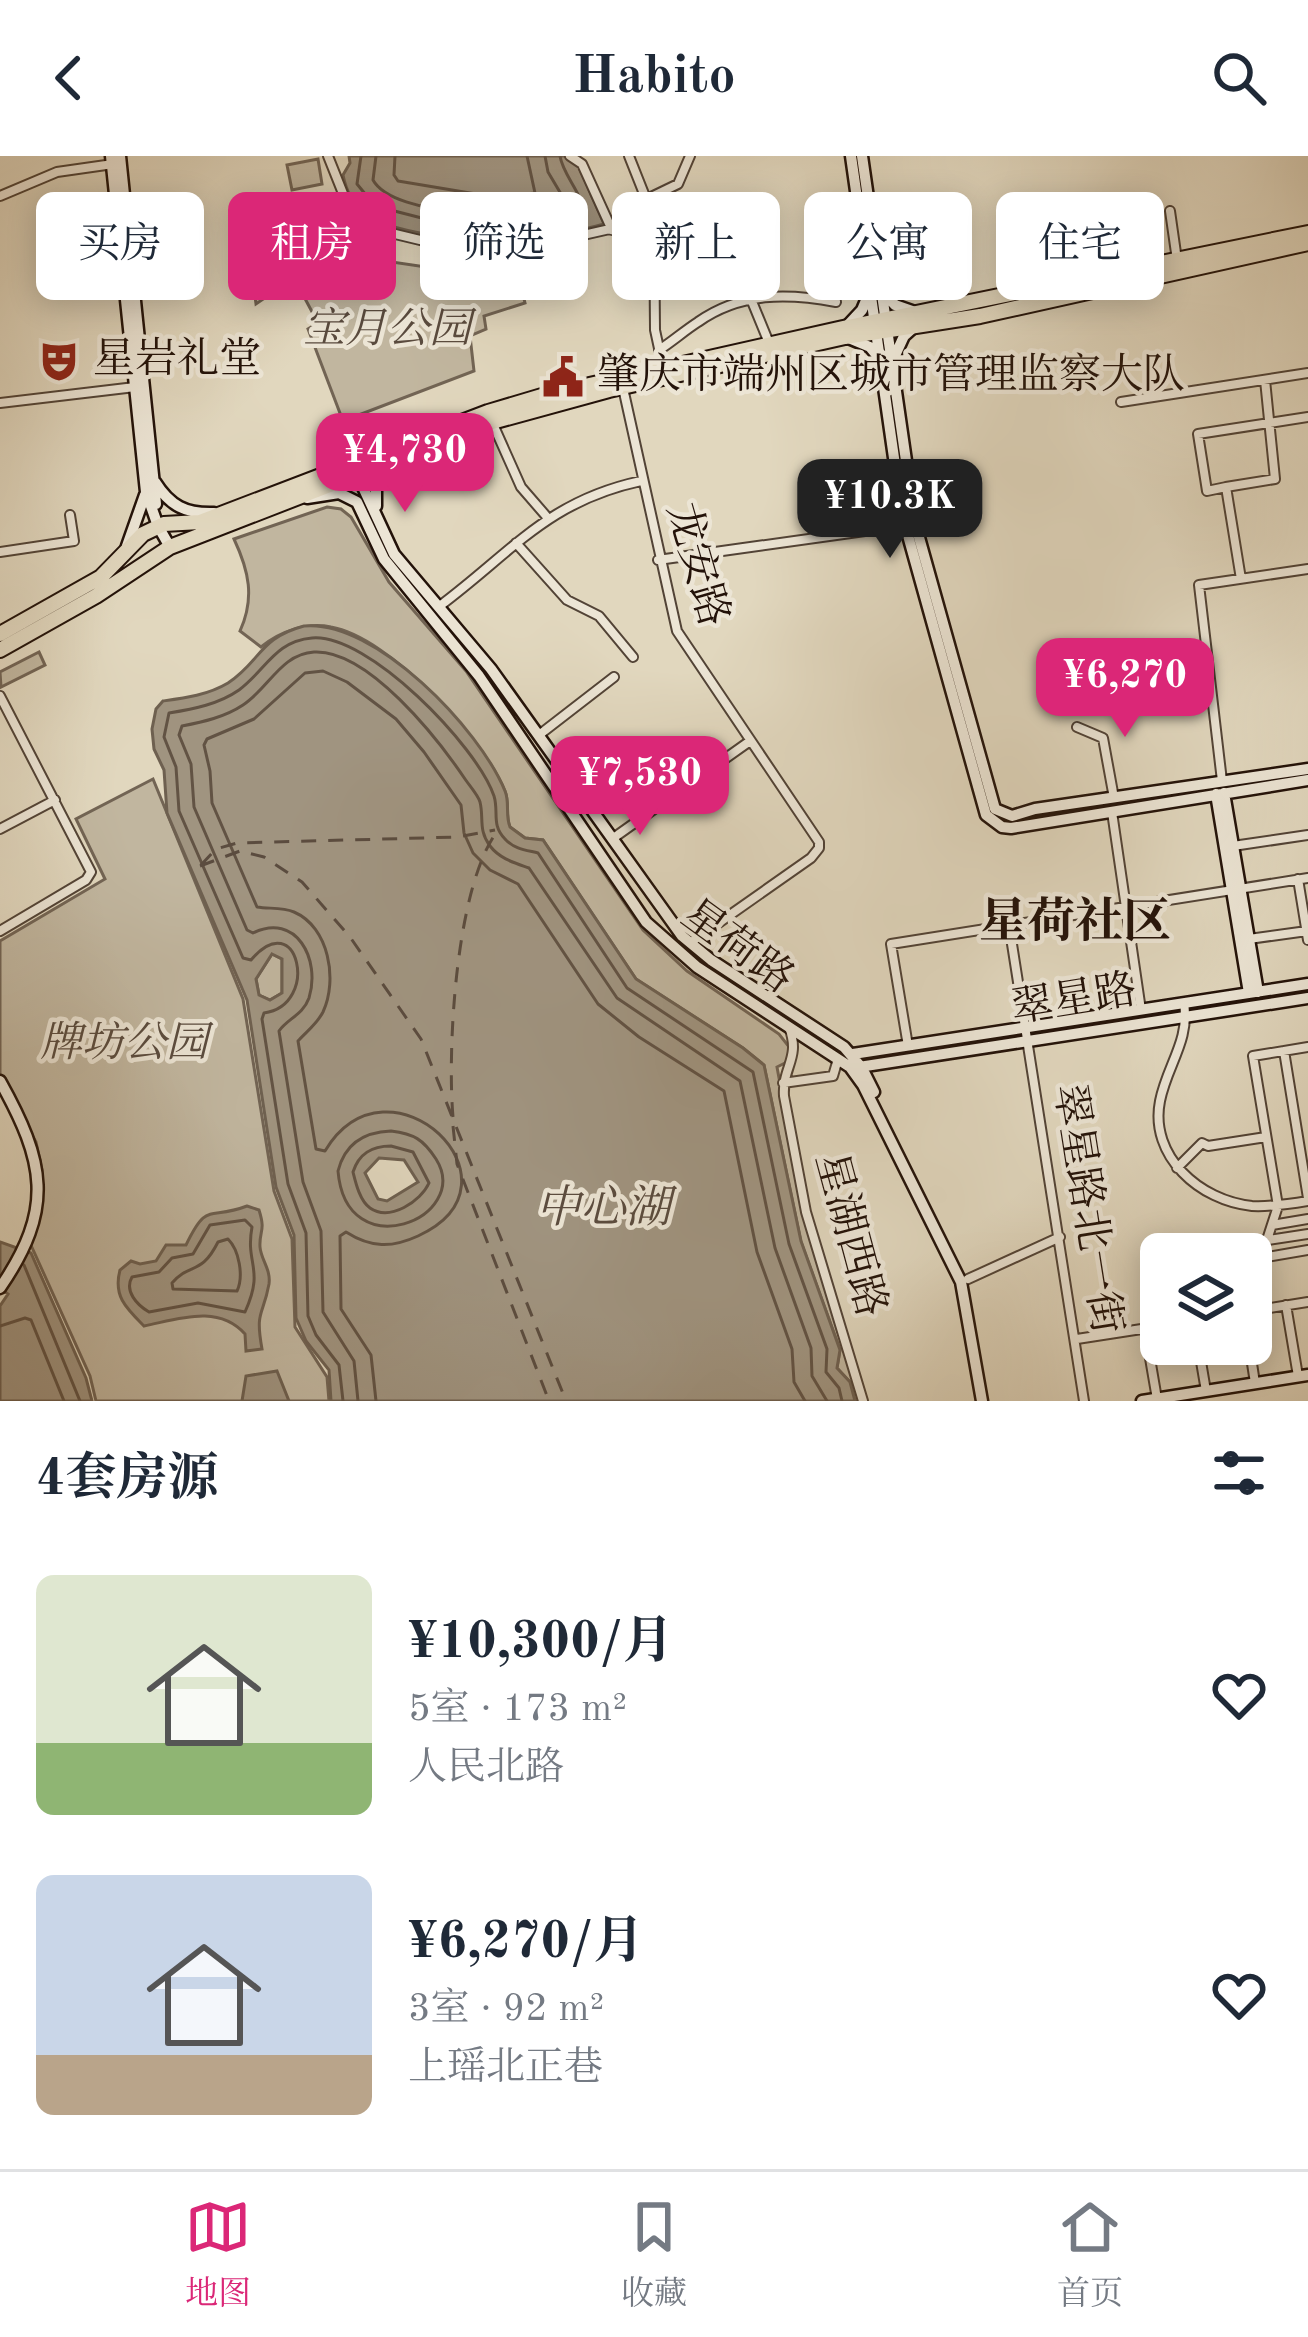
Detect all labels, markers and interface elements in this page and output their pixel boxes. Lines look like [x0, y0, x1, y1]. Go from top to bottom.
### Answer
icon: back [36, 45, 102, 111]
icon: search [1206, 45, 1272, 111]
text: Habito [572, 51, 736, 105]
chip: 买房 [36, 192, 204, 300]
chip: 租房 [228, 192, 396, 300]
chip: 筛选 [420, 192, 588, 300]
chip: 新上 [612, 192, 780, 300]
chip: 公寓 [804, 192, 972, 300]
chip: 住宅 [996, 192, 1164, 300]
park label: 宝月公园 [303, 306, 477, 352]
place label: 星岩礼堂 [93, 336, 261, 382]
theatre icon: 星岩礼堂 [36, 338, 82, 384]
place label: 肇庆市端州区城市管理监察大队 [597, 352, 1185, 398]
public building icon: 肇庆市端州区城市管理监察大队 [540, 354, 586, 400]
pin: ¥4,730 [307, 413, 503, 515]
text: ¥4,730 [343, 432, 467, 471]
pin: ¥10.3K [792, 459, 988, 561]
text: ¥10.3K [824, 478, 956, 517]
street label: 龙安路 [658, 498, 737, 631]
pin: ¥6,270 [1027, 638, 1223, 740]
text: ¥6,270 [1063, 657, 1187, 696]
pin: ¥7,530 [542, 736, 738, 838]
text: ¥7,530 [578, 755, 702, 794]
street label: 星荷路 [674, 891, 803, 1002]
district label: 星荷社区 [979, 896, 1171, 948]
street label: 翠星路 [1008, 966, 1140, 1032]
park label: 牌坊公园 [40, 1020, 214, 1066]
street label: 翠星路北一街 [1046, 1081, 1130, 1337]
street label: 星湖西路 [807, 1147, 895, 1322]
water label: 中心湖 [535, 1184, 677, 1233]
map controls [1140, 1233, 1272, 1365]
button: layers [1140, 1233, 1272, 1365]
icon: filters [1206, 1440, 1272, 1506]
text: 4套房源 [36, 1455, 219, 1506]
text: ¥10,300/月 [408, 1618, 674, 1669]
icon: home [132, 1623, 276, 1767]
icon: heart [1206, 1662, 1272, 1728]
text: 5室 · 173 m² [408, 1690, 627, 1729]
text: 人民北路 [408, 1749, 564, 1788]
text: ¥6,270/月 [408, 1918, 644, 1969]
icon: home [132, 1923, 276, 2067]
icon: heart [1206, 1962, 1272, 2028]
text: 3室 · 92 m² [408, 1990, 604, 2029]
text: 上瑶北正巷 [408, 2049, 603, 2088]
tab: 地图 [185, 2194, 251, 2316]
tab: 收藏 [621, 2194, 687, 2316]
tab: 首页 [1057, 2194, 1123, 2316]

